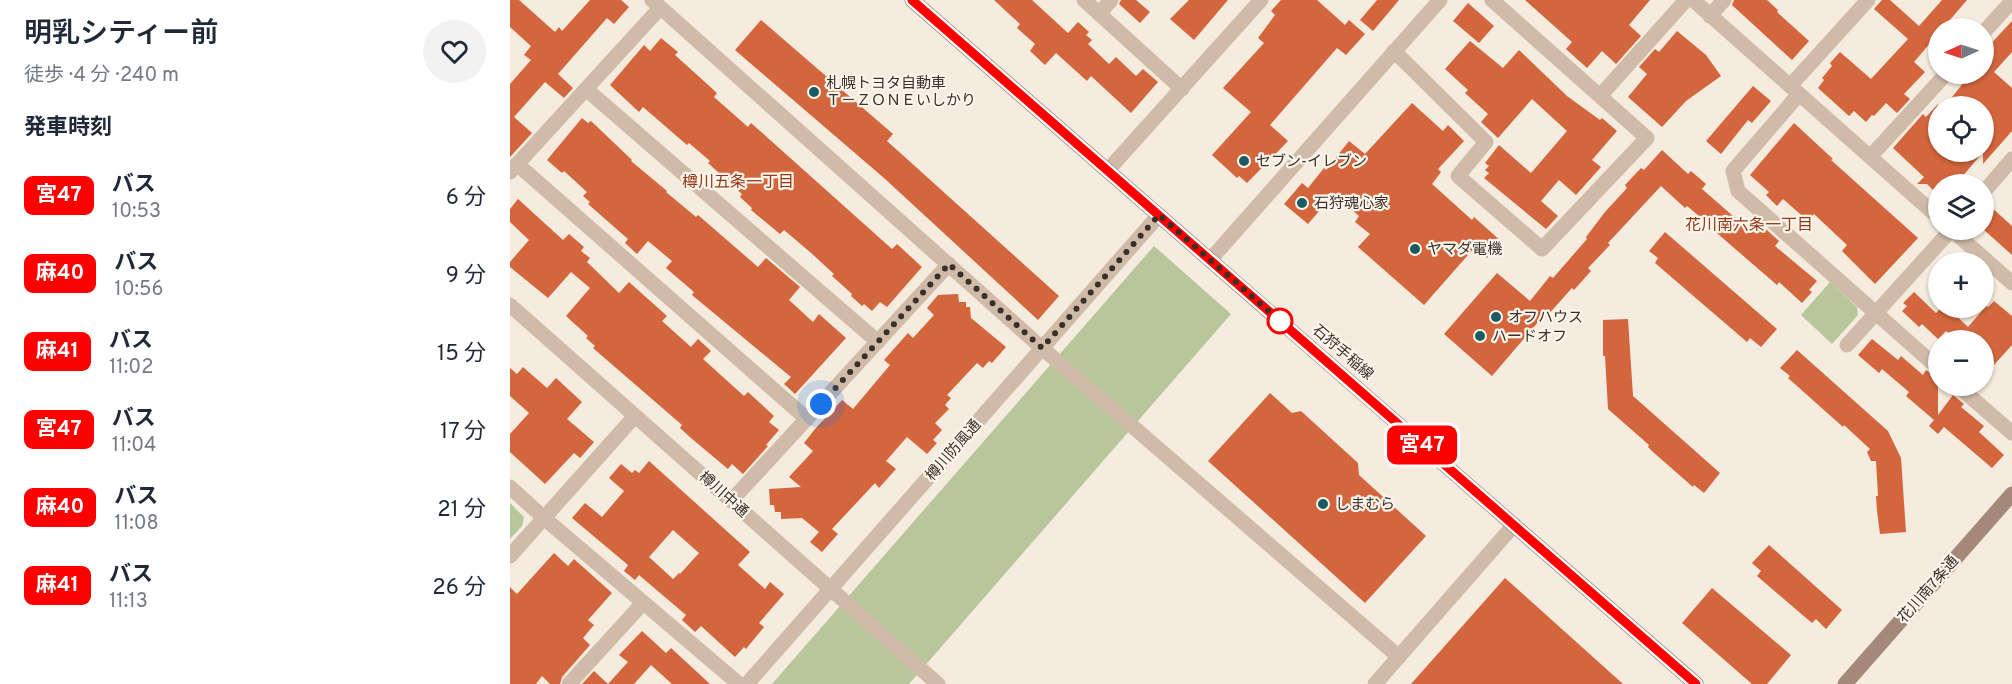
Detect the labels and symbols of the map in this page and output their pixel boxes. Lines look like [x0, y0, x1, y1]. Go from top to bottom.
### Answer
north arrow [1928, 18, 1994, 84]
place label: 札幌トヨタ自動車 Ｔ－ＺＯＮＥいしかり [826, 75, 976, 111]
marker: 札幌トヨタ自動車 Ｔ－ＺＯＮＥいしかり [807, 85, 821, 99]
place label: セブン-イレブン [1256, 153, 1367, 172]
marker: セブン-イレブン [1237, 154, 1251, 168]
district label: 樽川五条一丁目 [682, 173, 794, 193]
place label: 石狩魂心家 [1314, 195, 1389, 214]
marker: 石狩魂心家 [1295, 196, 1309, 210]
district label: 花川南六条一丁目 [1685, 216, 1813, 236]
place label: ヤマダ電機 [1427, 240, 1502, 260]
marker: ヤマダ電機 [1408, 242, 1422, 256]
unlabelled marker [1267, 308, 1293, 334]
place label: オフハウス [1508, 309, 1583, 328]
marker: オフハウス [1489, 310, 1503, 324]
street label: 石狩手稲線 [1307, 321, 1377, 385]
place label: ハードオフ [1492, 328, 1567, 347]
marker: ハードオフ [1473, 329, 1487, 343]
your location [806, 389, 836, 419]
street label: 樽川防風通 [922, 416, 986, 486]
line badge: 宮47 [1388, 426, 1456, 464]
street label: 樽川中通 [694, 468, 752, 522]
place label: しまむら [1335, 496, 1395, 515]
marker: しまむら [1316, 497, 1330, 511]
street label: 花川南7条通 [1895, 552, 1963, 627]

